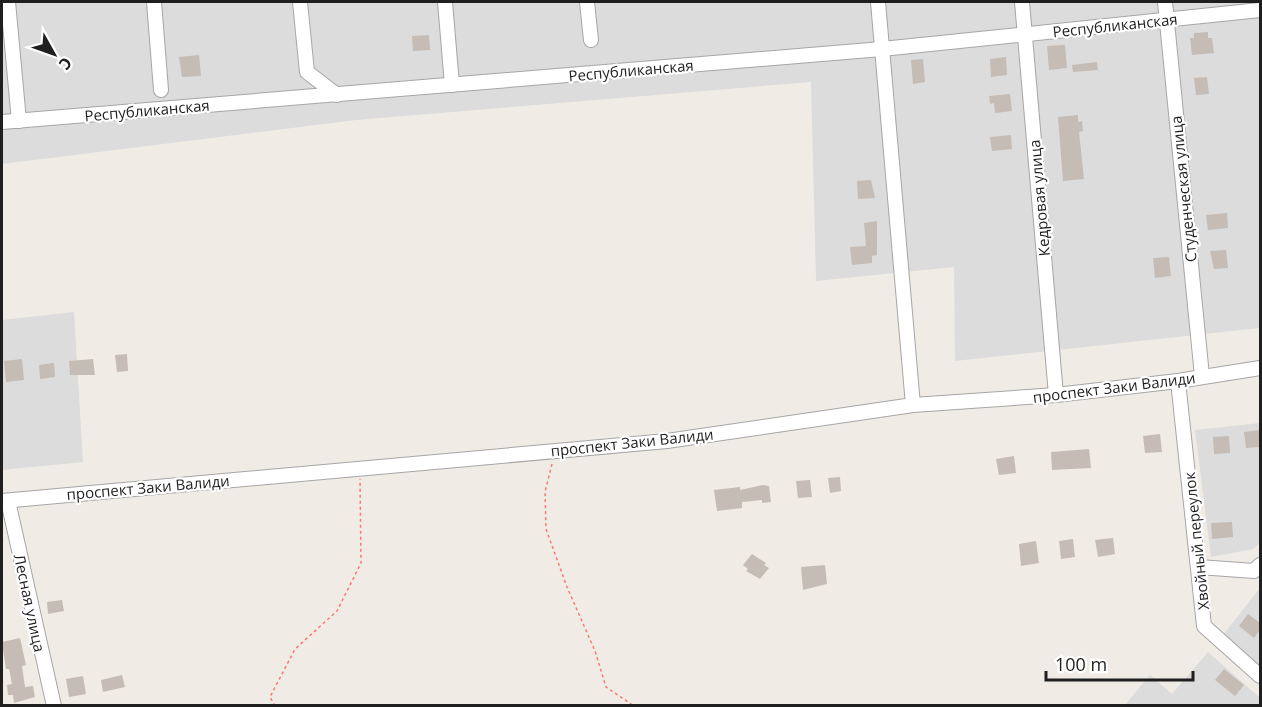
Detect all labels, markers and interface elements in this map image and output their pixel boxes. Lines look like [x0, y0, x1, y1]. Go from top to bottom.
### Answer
street label: Республиканская [1051, 8, 1179, 42]
north arrow [24, 24, 84, 84]
text: С [54, 53, 77, 75]
street label: Республиканская [568, 55, 694, 85]
street label: Республиканская [84, 95, 210, 125]
street label: Студенческая улица [1165, 115, 1201, 263]
street label: Кедровая улица [1024, 139, 1054, 257]
street label: проспект Заки Валиди [1032, 367, 1196, 407]
street label: проспект Заки Валиди [550, 423, 714, 461]
street label: проспект Заки Валиди [66, 470, 230, 504]
street label: Хвойный переулок [1179, 471, 1213, 611]
street label: Лесная улица [10, 552, 50, 654]
scale bar [1046, 644, 1193, 682]
text: 100 m [1055, 652, 1107, 676]

